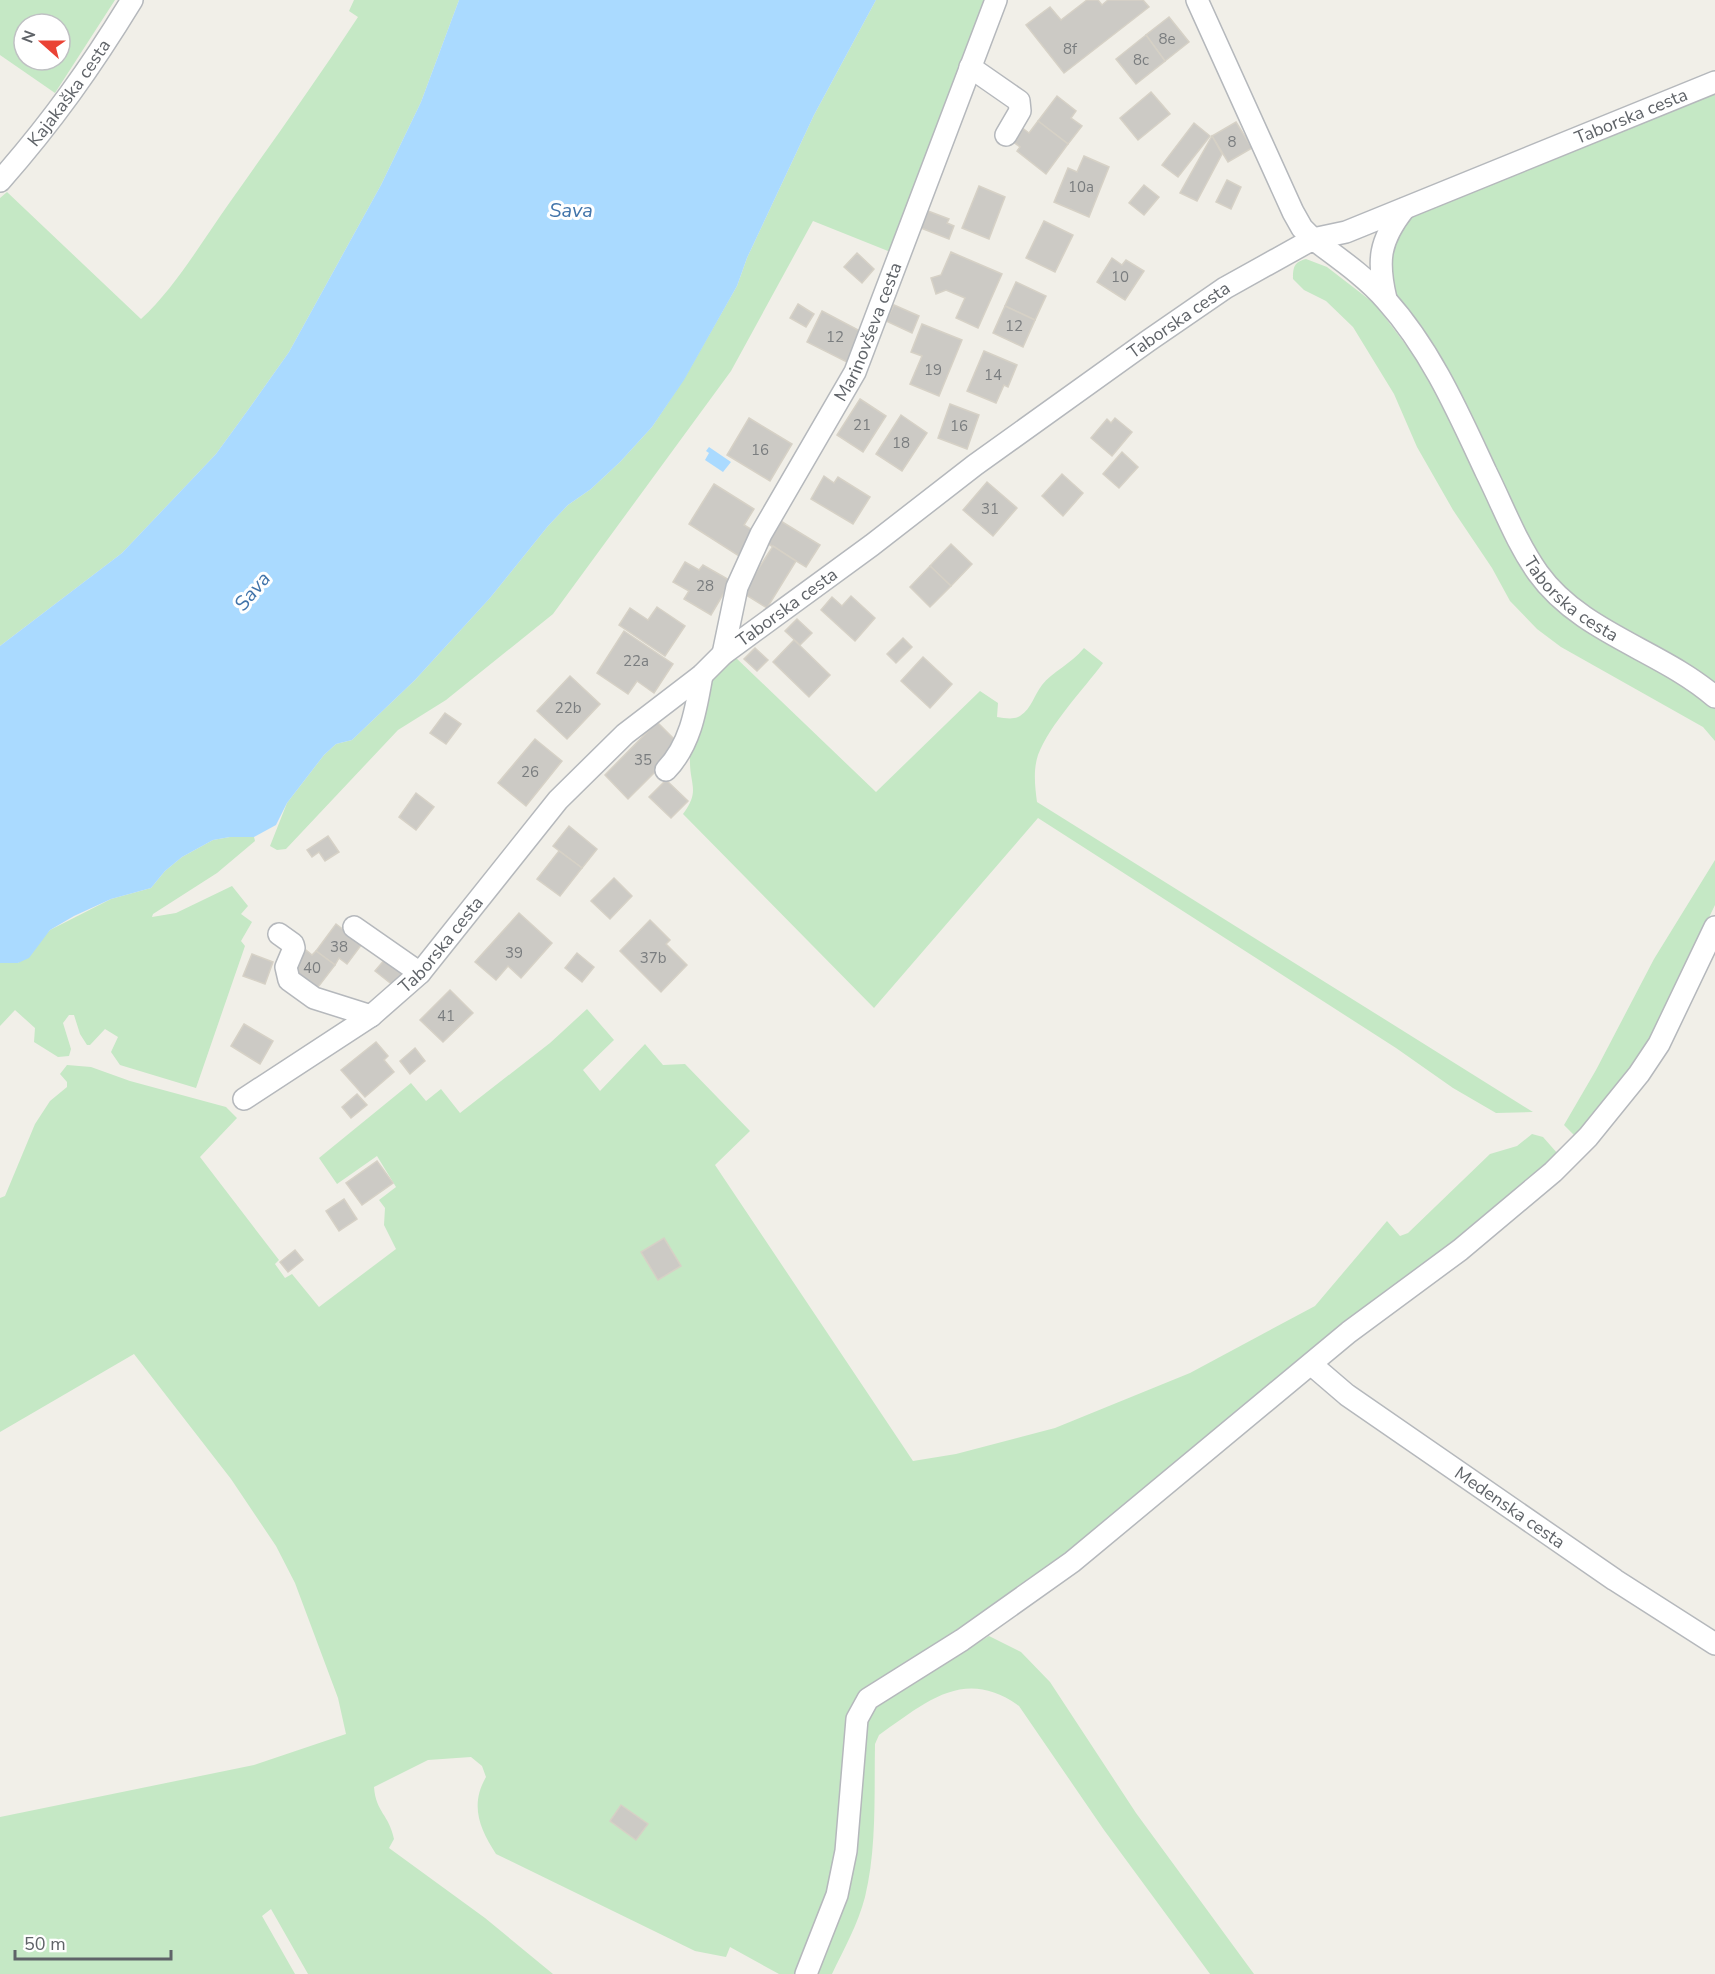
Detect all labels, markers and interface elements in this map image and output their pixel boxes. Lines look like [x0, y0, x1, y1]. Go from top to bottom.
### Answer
north arrow [12, 12, 72, 72]
text: N [17, 27, 41, 47]
house number: 8e [1159, 29, 1176, 49]
street label: Kajakaška cesta [22, 35, 116, 152]
house number: 8f [1063, 39, 1078, 59]
house number: 8c [1133, 50, 1149, 70]
street label: Taborska cesta [1571, 82, 1691, 150]
house number: 8 [1227, 132, 1237, 152]
house number: 10a [1068, 177, 1094, 197]
water label: Sava [549, 197, 593, 224]
street label: Marinovševa cesta [829, 259, 907, 406]
house number: 10 [1111, 267, 1129, 287]
street label: Taborska cesta [1123, 276, 1235, 364]
house number: 12 [1005, 316, 1023, 336]
house number: 12 [826, 327, 844, 347]
house number: 19 [924, 360, 942, 380]
house number: 14 [984, 365, 1002, 385]
house number: 21 [853, 415, 871, 435]
house number: 16 [950, 416, 968, 436]
house number: 18 [892, 433, 910, 453]
house number: 16 [751, 440, 769, 460]
house number: 31 [981, 499, 999, 519]
street label: Taborska cesta [1518, 552, 1623, 647]
street label: Taborska cesta [731, 562, 842, 652]
water label: Sava [228, 566, 277, 617]
house number: 28 [696, 576, 714, 596]
house number: 22a [623, 651, 649, 671]
house number: 22b [555, 698, 582, 718]
house number: 35 [634, 750, 652, 770]
house number: 26 [521, 762, 539, 782]
street label: Taborska cesta [393, 891, 489, 998]
house number: 38 [330, 937, 348, 957]
house number: 39 [505, 943, 523, 963]
house number: 37b [640, 948, 667, 968]
house number: 40 [303, 958, 321, 978]
house number: 41 [437, 1006, 455, 1026]
street label: Medenska cesta [1450, 1461, 1570, 1554]
scale bar [15, 1923, 171, 1961]
text: 50 m [24, 1932, 66, 1956]

